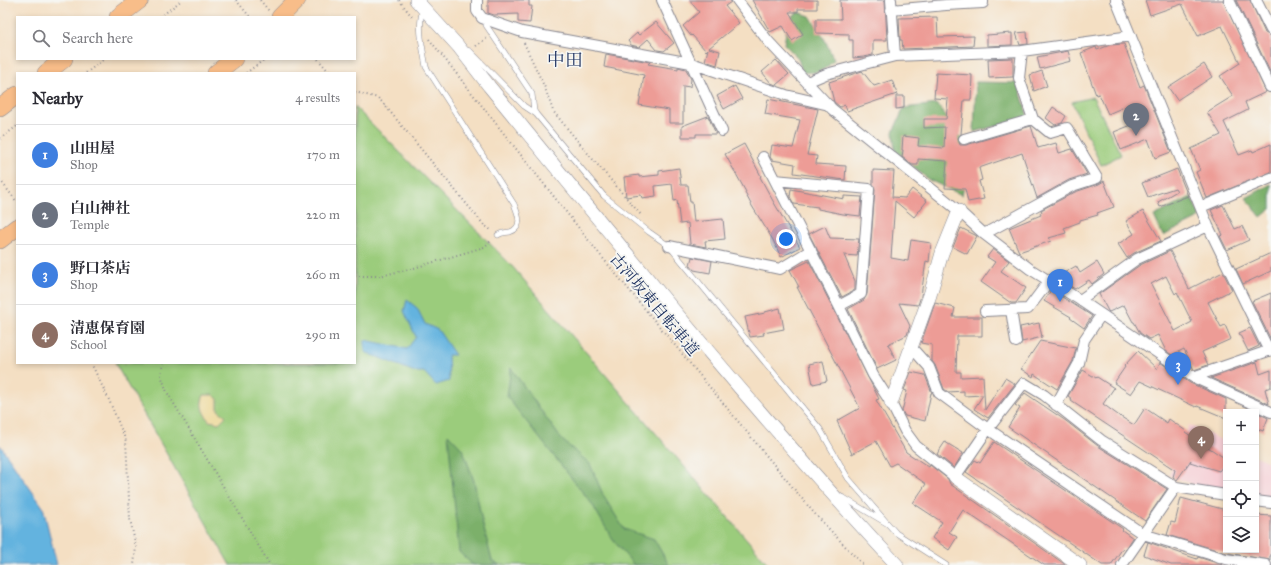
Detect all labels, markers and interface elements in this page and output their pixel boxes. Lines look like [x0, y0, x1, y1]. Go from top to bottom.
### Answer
search box [16, 16, 356, 60]
icon: search [30, 27, 52, 49]
text: Search here [62, 29, 133, 47]
district label: 中田 [547, 49, 583, 71]
text: Nearby [32, 88, 83, 109]
text: 4 results [295, 90, 340, 106]
pin: 2 [1123, 103, 1149, 136]
text: 山田屋 [70, 139, 115, 157]
text: 1 [42, 147, 48, 163]
text: 170 m [307, 147, 340, 163]
text: Shop [70, 157, 98, 173]
text: 白山神社 [70, 199, 130, 217]
text: 2 [42, 207, 48, 223]
text: 220 m [306, 207, 340, 223]
text: Temple [70, 217, 110, 233]
your location [776, 229, 796, 249]
street label: 古河坂東自転車道 [606, 249, 703, 359]
text: 野口茶店 [70, 259, 130, 277]
text: 3 [42, 267, 48, 283]
text: 260 m [306, 267, 340, 283]
pin: 1 [1047, 269, 1073, 302]
text: Shop [70, 277, 98, 293]
text: 清恵保育園 [70, 319, 145, 337]
text: 4 [41, 327, 49, 343]
text: 290 m [305, 327, 340, 343]
text: School [70, 337, 107, 353]
pin: 3 [1165, 352, 1191, 385]
map controls [1223, 409, 1259, 553]
button: + [1223, 409, 1259, 445]
pin: 4 [1188, 426, 1214, 459]
button: − [1223, 445, 1259, 481]
button: locate [1223, 481, 1259, 517]
button: layers [1223, 517, 1259, 553]

